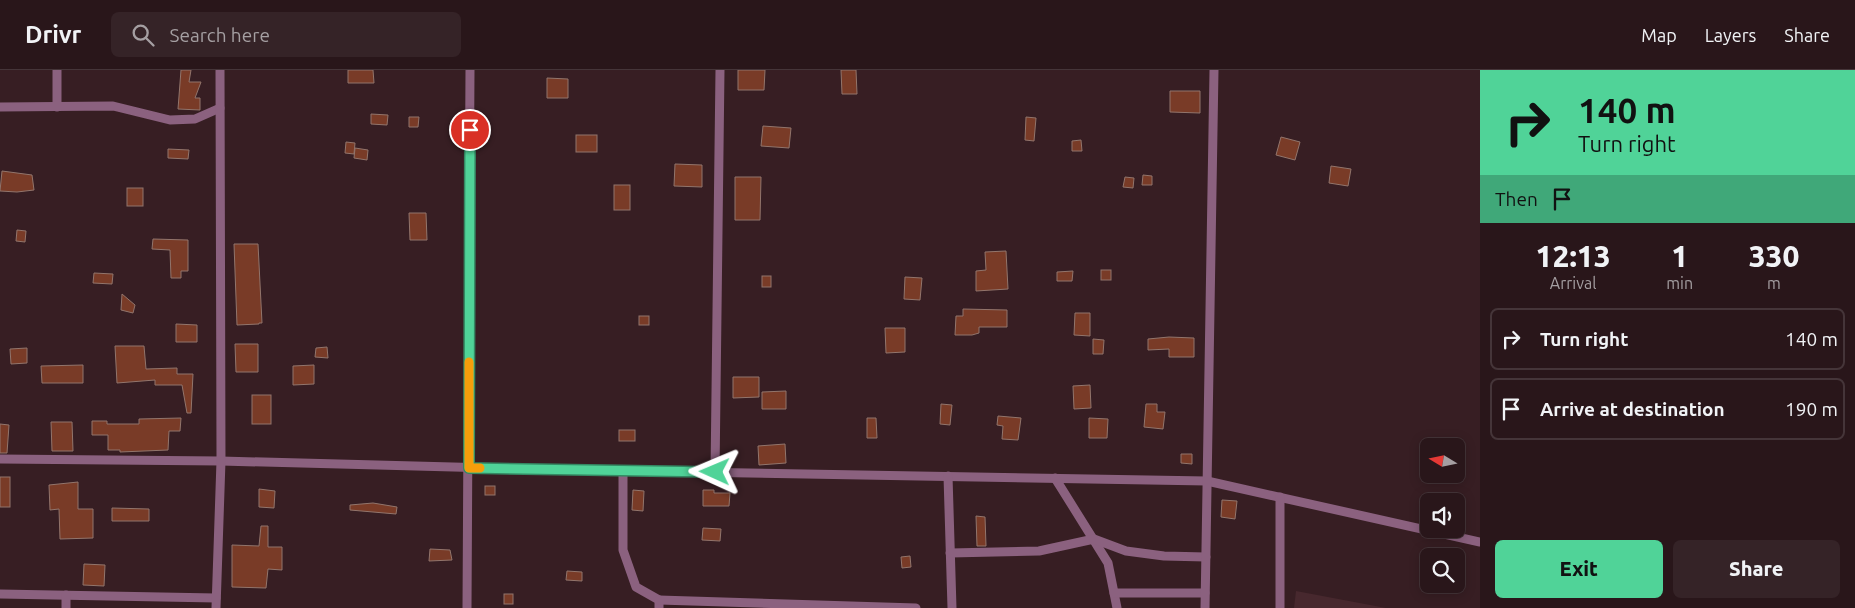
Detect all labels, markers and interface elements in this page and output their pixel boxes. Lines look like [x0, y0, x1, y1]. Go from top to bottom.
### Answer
search box [111, 12, 461, 57]
text: Drivr [25, 21, 81, 48]
icon: search [129, 21, 157, 49]
text: Search here [169, 24, 270, 46]
text: Map [1641, 25, 1677, 45]
text: Layers [1705, 25, 1756, 45]
text: Share [1784, 25, 1830, 45]
icon: right [1495, 90, 1560, 155]
text: 140 m [1578, 90, 1676, 130]
pin [449, 109, 491, 151]
icon: arrive [456, 116, 484, 144]
text: Turn right [1578, 131, 1676, 156]
icon: arrive [1548, 185, 1576, 213]
text: Then [1495, 188, 1538, 210]
text: 12:13 [1536, 239, 1611, 273]
text: 1 [1671, 239, 1688, 273]
text: 330 [1749, 239, 1799, 273]
text: Arrival [1550, 274, 1596, 292]
text: min [1666, 274, 1693, 292]
text: m [1767, 274, 1781, 292]
icon: right [1497, 325, 1525, 353]
text: Turn right [1540, 328, 1628, 350]
text: 140 m [1785, 328, 1838, 350]
icon: arrive [1497, 395, 1525, 423]
text: Arrive at destination [1540, 398, 1725, 420]
text: 190 m [1785, 398, 1838, 420]
north arrow [1420, 438, 1465, 482]
map controls [1420, 438, 1465, 593]
position arrow [688, 445, 740, 497]
button: sound [1420, 493, 1465, 538]
button: Exit [1495, 540, 1663, 598]
button: Share [1673, 540, 1840, 598]
button: search [1420, 548, 1465, 593]

